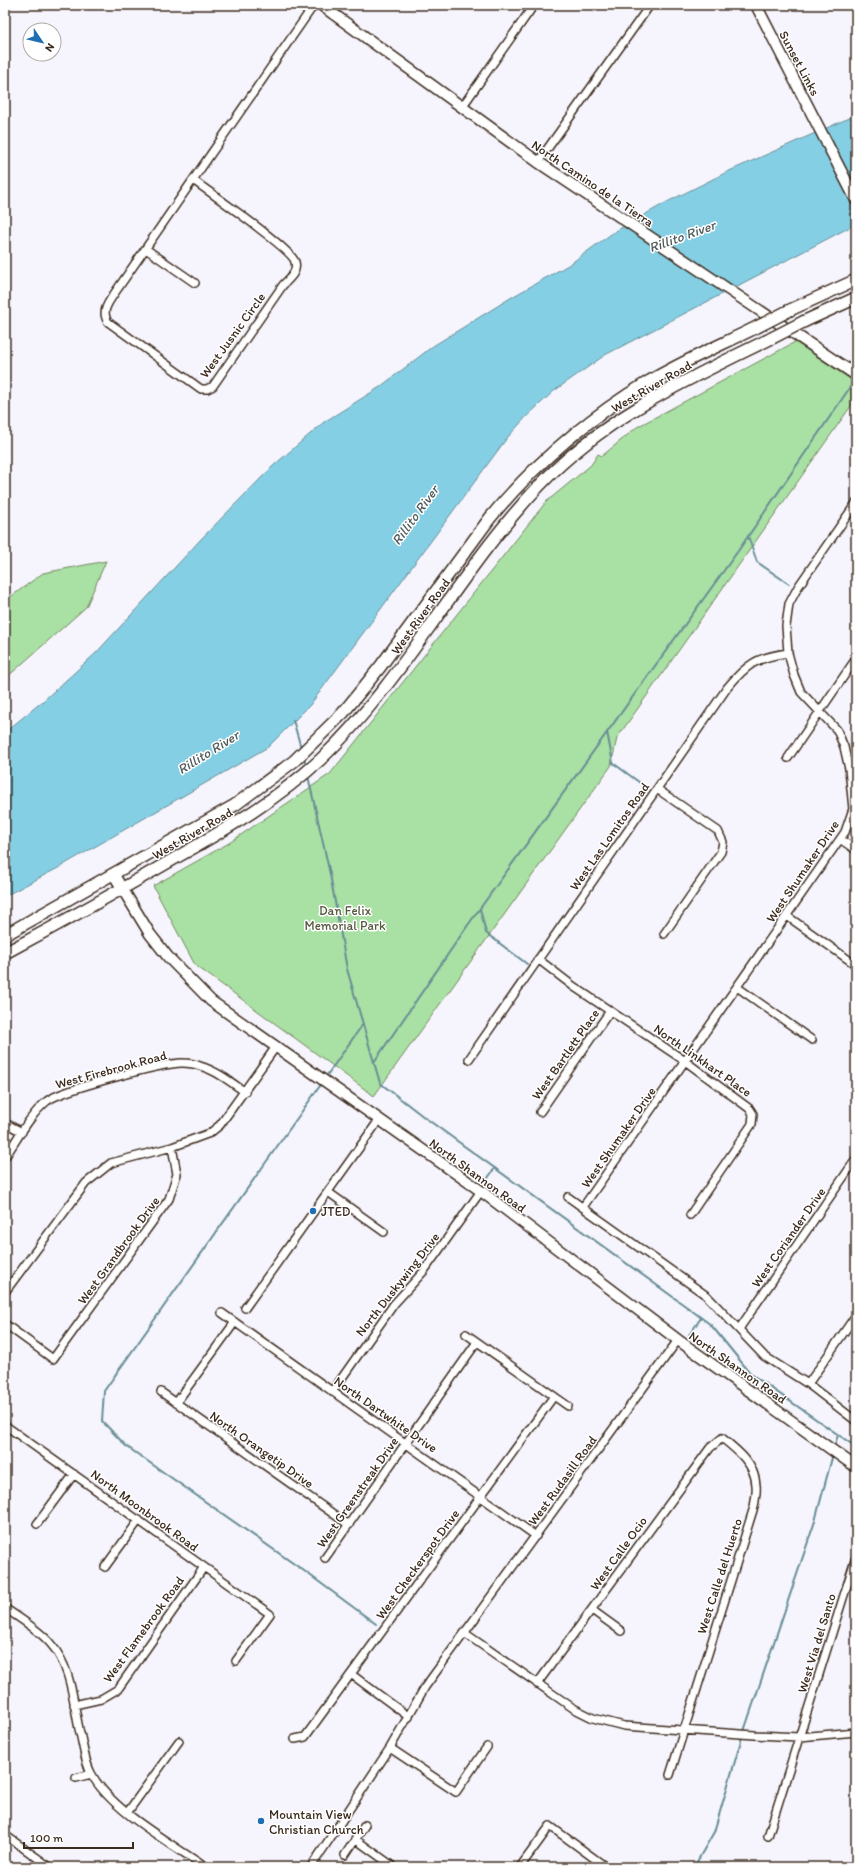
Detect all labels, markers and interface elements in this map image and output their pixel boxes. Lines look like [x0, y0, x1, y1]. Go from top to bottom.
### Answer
north arrow [22, 22, 62, 62]
street label: Sunset Links [776, 28, 823, 98]
text: N [42, 41, 57, 54]
street label: North Camino de la Tierra [529, 137, 657, 230]
water label: Rillito River [647, 216, 719, 256]
street label: West Jusnic Circle [196, 290, 268, 381]
street label: West River Road [608, 357, 694, 415]
water label: Rillito River [388, 481, 444, 548]
street label: West River Road [388, 575, 453, 657]
water label: Rillito River [174, 726, 244, 778]
street label: West Las Lomitos Road [566, 779, 652, 893]
street label: West River Road [149, 804, 235, 862]
street label: West Shumaker Drive [763, 817, 842, 925]
park label: Dan Felix Memorial Park [304, 903, 386, 933]
street label: West Bartlett Place [528, 1006, 602, 1103]
street label: North Linkhart Place [651, 1021, 754, 1100]
street label: West Firebrook Road [54, 1047, 169, 1092]
street label: West Shumaker Drive [578, 1084, 659, 1191]
street label: North Shannon Road [426, 1135, 529, 1216]
street label: West Coriander Drive [748, 1184, 829, 1290]
street label: West Grandbrook Drive [74, 1194, 163, 1307]
place label: JTED [321, 1204, 351, 1219]
marker: JTED [308, 1206, 318, 1216]
street label: North Duskywing Drive [352, 1230, 442, 1339]
street label: North Shannon Road [686, 1328, 789, 1407]
street label: North Dartwhite Drive [331, 1373, 440, 1456]
street label: North Orangetip Drive [207, 1408, 316, 1491]
street label: West Rudasill Road [525, 1433, 600, 1528]
street label: West Greenstreak Drive [314, 1434, 401, 1551]
street label: North Moonbrook Road [88, 1466, 201, 1555]
street label: West Checkerspot Drive [373, 1506, 462, 1622]
street label: West Calle Ocio [587, 1513, 650, 1593]
street label: West Calle del Huerto [694, 1516, 745, 1636]
street label: West Flamebrook Road [100, 1573, 187, 1685]
street label: West Via del Santo [794, 1591, 839, 1695]
place label: Mountain View Christian Church [269, 1807, 364, 1837]
marker: Mountain View Christian Church [256, 1816, 266, 1826]
scale bar [24, 1824, 133, 1850]
text: 100 m [30, 1831, 63, 1845]

